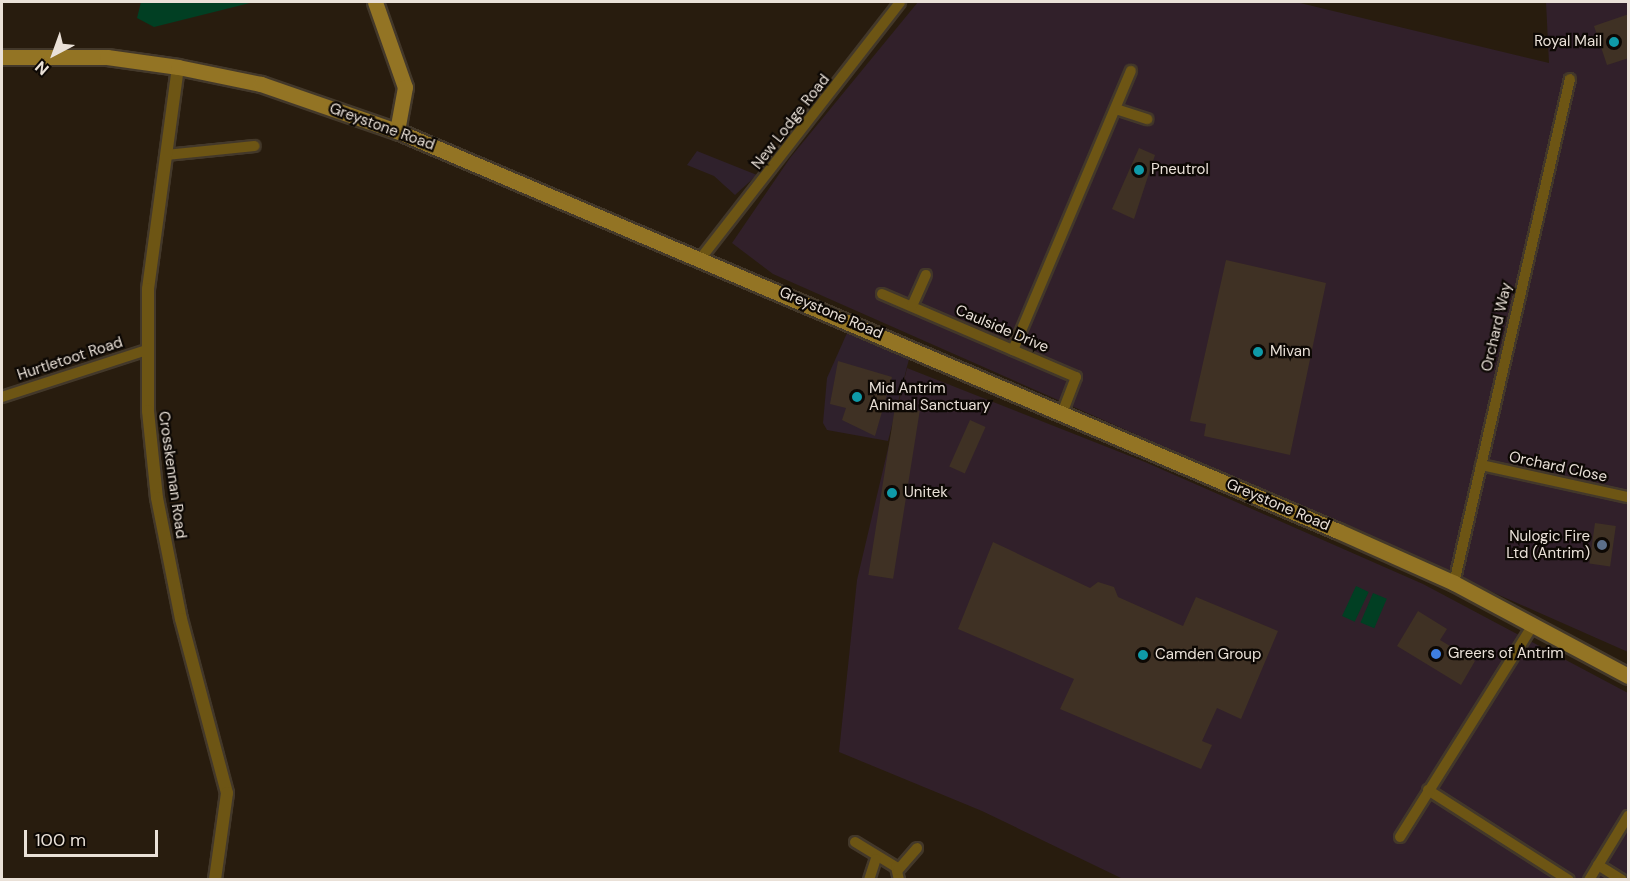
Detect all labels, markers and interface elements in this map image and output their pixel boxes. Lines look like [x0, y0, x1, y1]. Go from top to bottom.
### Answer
north arrow [24, 24, 84, 84]
place label: Royal Mail [1534, 33, 1602, 51]
marker: Royal Mail [1607, 35, 1621, 49]
text: N [31, 56, 53, 80]
street label: New Lodge Road [748, 71, 834, 173]
street label: Greystone Road [327, 100, 437, 154]
place label: Pneutrol [1151, 161, 1209, 179]
marker: Pneutrol [1132, 163, 1146, 177]
street label: Orchard Way [1478, 281, 1516, 373]
street label: Greystone Road [777, 283, 885, 343]
street label: Caulside Drive [953, 301, 1051, 357]
street label: Hurtletoot Road [15, 333, 125, 385]
place label: Mivan [1270, 343, 1311, 361]
marker: Mivan [1251, 345, 1265, 359]
place label: Mid Antrim Animal Sanctuary [869, 379, 990, 414]
marker: Mid Antrim Animal Sanctuary [850, 390, 864, 404]
street label: Crosskennan Road [154, 410, 190, 540]
street label: Orchard Close [1507, 448, 1609, 486]
street label: Greystone Road [1224, 475, 1332, 535]
place label: Unitek [904, 484, 948, 502]
marker: Unitek [885, 486, 899, 500]
place label: Nulogic Fire Ltd (Antrim) [1506, 527, 1590, 562]
marker: Nulogic Fire Ltd (Antrim) [1595, 538, 1609, 552]
place label: Greers of Antrim [1448, 645, 1564, 663]
place label: Camden Group [1155, 646, 1261, 664]
marker: Greers of Antrim [1429, 647, 1443, 661]
marker: Camden Group [1136, 648, 1150, 662]
scale bar [27, 818, 160, 856]
text: 100 m [35, 828, 86, 852]

